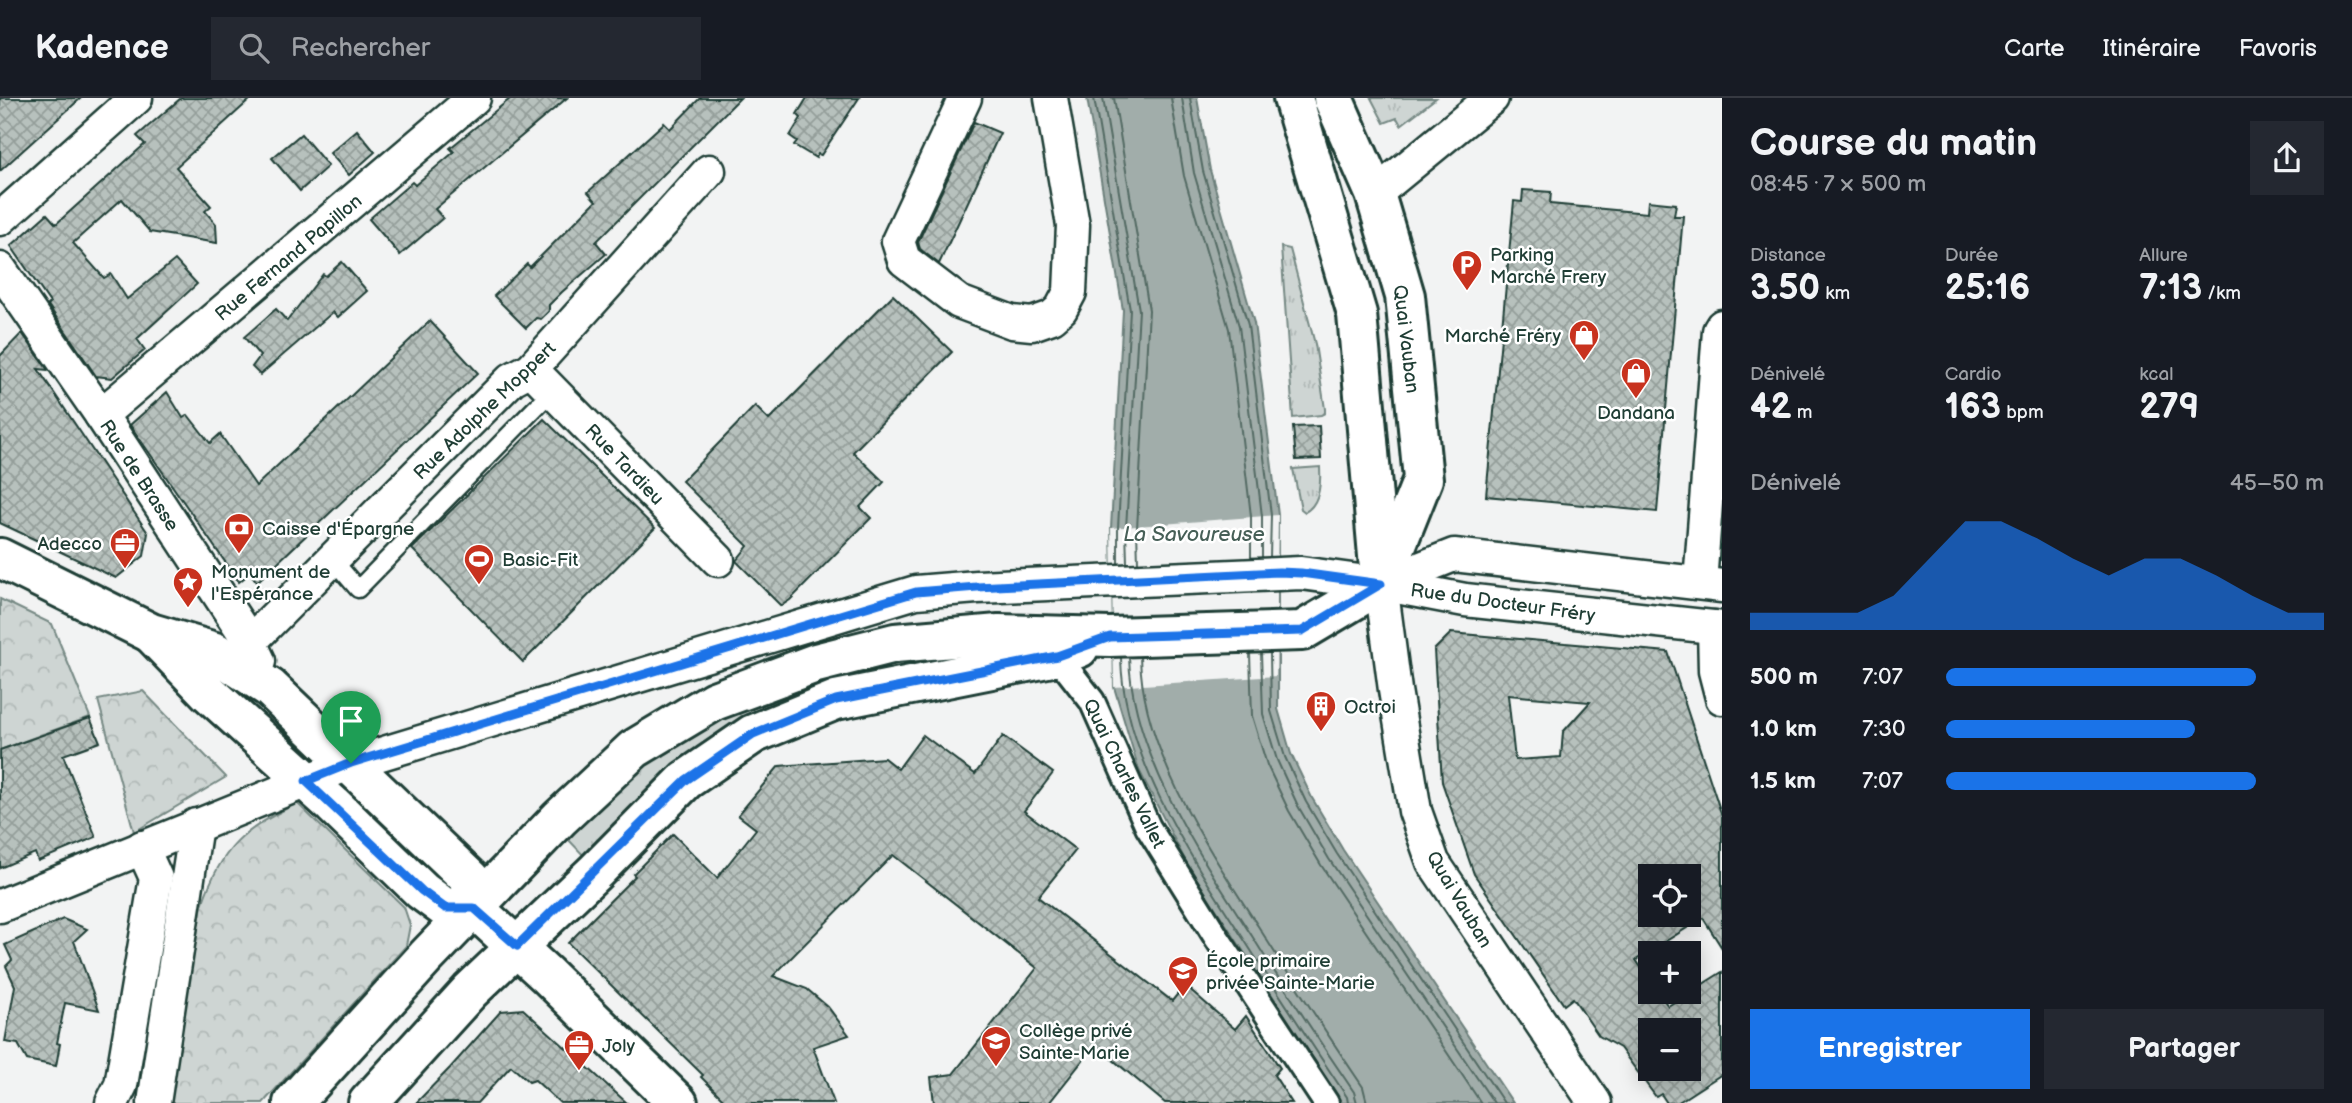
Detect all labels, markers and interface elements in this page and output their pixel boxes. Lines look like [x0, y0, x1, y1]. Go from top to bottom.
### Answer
search box [211, 17, 701, 80]
text: Kadence [35, 28, 169, 68]
icon: search [235, 29, 273, 67]
text: Rechercher [291, 33, 430, 64]
text: Carte [2004, 34, 2065, 63]
text: Itinéraire [2103, 34, 2201, 63]
text: Favoris [2239, 34, 2317, 63]
text: Course du matin [1750, 121, 2037, 166]
button: share [2250, 121, 2324, 195]
text: 08:45 · 7 × 500 m [1750, 170, 1926, 198]
street label: Rue Fernand Papillon [211, 190, 367, 326]
place label: Parking Marché Frery [1490, 244, 1607, 289]
text: Distance [1750, 244, 1826, 267]
text: Durée [1945, 244, 1998, 267]
text: Allure [2139, 244, 2188, 267]
parking icon: Parking Marché Frery [1450, 248, 1484, 292]
text: 3.50 [1750, 267, 1820, 310]
text: 25:16 [1945, 267, 2030, 310]
text: 7:13 [2139, 267, 2202, 310]
text: km [1820, 282, 1850, 305]
text: /km [2202, 282, 2241, 305]
street label: Quai Vauban [1387, 284, 1424, 395]
shop icon: Marché Fréry [1567, 318, 1601, 362]
place label: Marché Fréry [1445, 325, 1561, 348]
street label: Rue Adolphe Moppert [409, 337, 561, 485]
shop icon: Dandana [1619, 356, 1653, 400]
text: Dénivelé [1750, 363, 1825, 386]
text: Cardio [1945, 363, 2002, 386]
text: kcal [2139, 363, 2173, 386]
text: 42 [1750, 386, 1792, 429]
text: 163 [1945, 386, 2001, 429]
text: 279 [2139, 386, 2199, 429]
text: m [1792, 401, 1812, 424]
text: bpm [2001, 401, 2044, 424]
place label: Dandana [1597, 402, 1675, 425]
street label: Rue de Brasse [94, 416, 183, 536]
street label: Rue Tardieu [580, 420, 668, 510]
text: Dénivelé [1750, 469, 1841, 497]
text: 45–50 m [2230, 469, 2324, 497]
bank icon: Caisse d'Épargne [222, 511, 256, 555]
place label: Caisse d'Épargne [262, 517, 414, 541]
water label: La Savoureuse [1123, 522, 1265, 547]
office icon: Adecco [108, 526, 142, 570]
place label: Adecco [38, 533, 102, 556]
sports icon: Basic-Fit [462, 542, 496, 586]
place label: Basic-Fit [502, 549, 578, 572]
place label: Monument de l'Espérance [211, 561, 330, 606]
place icon: Monument de l'Espérance [171, 565, 205, 609]
street label: Rue du Docteur Fréry [1409, 579, 1597, 628]
text: 500 m [1750, 663, 1818, 691]
text: 7:07 [1862, 663, 1903, 691]
building icon: Octroi [1304, 689, 1338, 733]
pin [321, 691, 381, 763]
street label: Quai Charles Vallet [1078, 695, 1170, 852]
place label: Octroi [1344, 696, 1396, 719]
icon: arrive [332, 702, 370, 740]
text: 1.0 km [1750, 715, 1817, 743]
text: 7:30 [1862, 715, 1906, 743]
text: 1.5 km [1750, 767, 1816, 795]
text: 7:07 [1862, 767, 1903, 795]
street label: Quai Vauban [1421, 847, 1497, 952]
map controls [1638, 864, 1701, 1081]
button: locate [1638, 864, 1701, 927]
button: + [1638, 941, 1701, 1004]
place label: École primaire privée Sainte-Marie [1206, 949, 1375, 995]
school or university icon: École primaire privée Sainte-Marie [1166, 954, 1200, 998]
button: Enregistrer [1750, 1009, 2030, 1089]
button: Partager [2044, 1009, 2324, 1089]
button: − [1638, 1018, 1701, 1081]
place label: Collège privé Sainte-Marie [1019, 1020, 1133, 1065]
school or university icon: Collège privé Sainte-Marie [979, 1024, 1013, 1068]
office icon: Joly [562, 1028, 596, 1072]
place label: Joly [602, 1035, 636, 1058]

